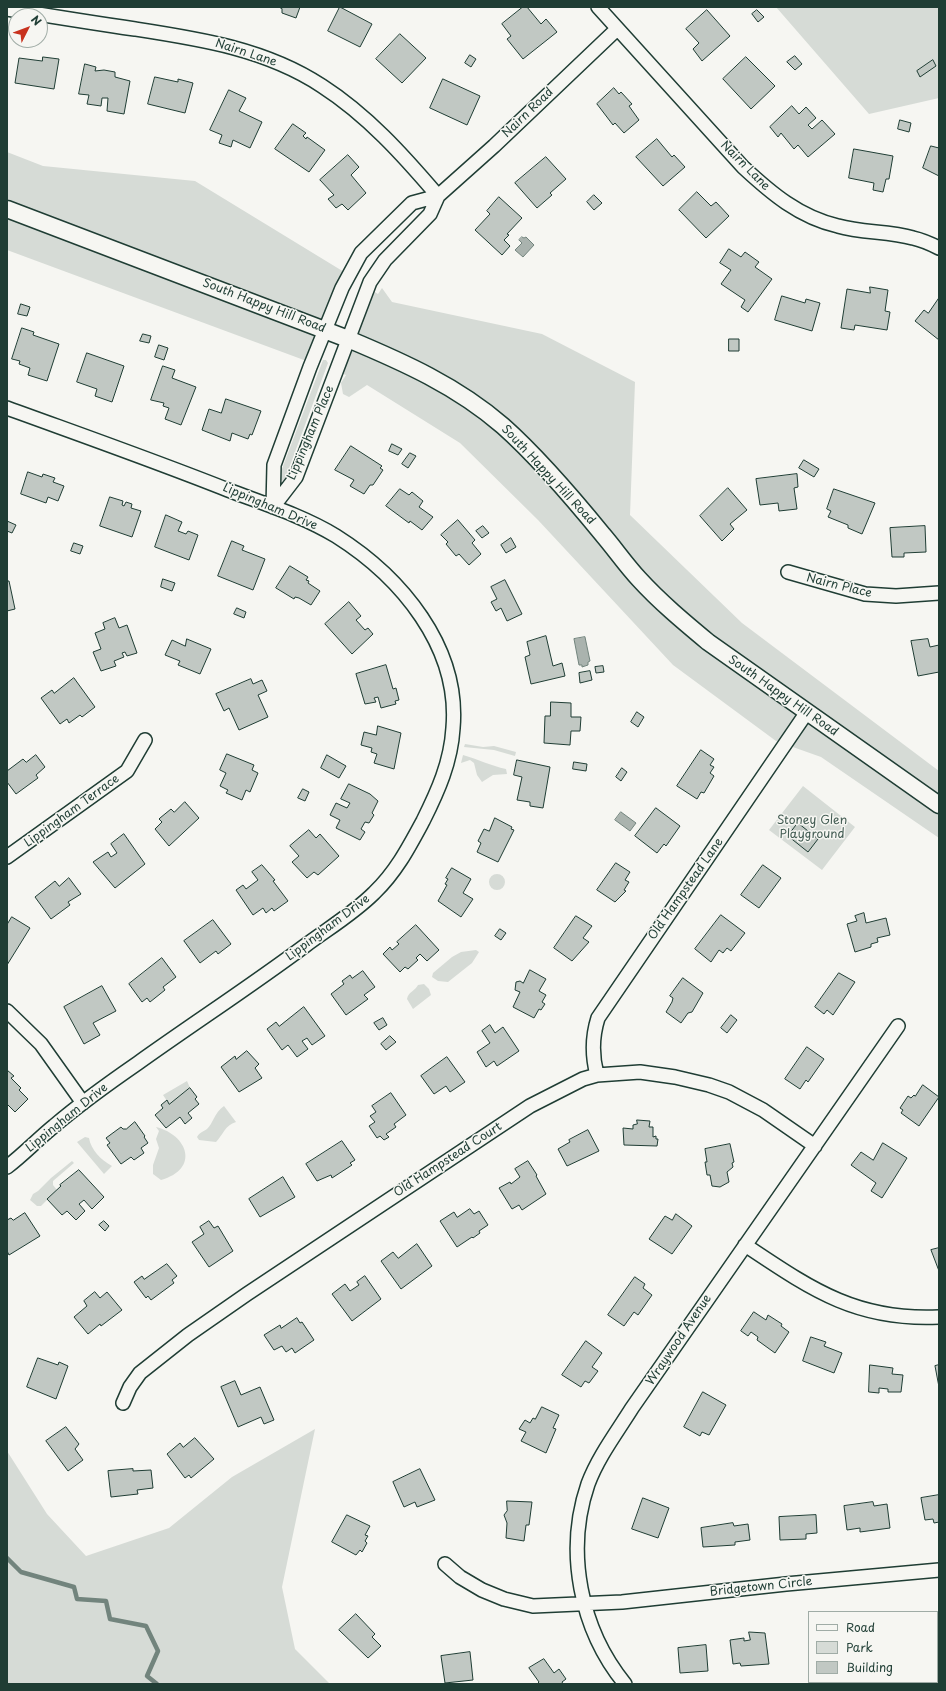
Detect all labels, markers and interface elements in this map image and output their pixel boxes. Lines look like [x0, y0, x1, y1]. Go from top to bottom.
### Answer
north arrow [8, 8, 48, 48]
text: N [27, 11, 46, 29]
street label: Nairn Lane [213, 36, 279, 70]
street label: Nairn Road [500, 85, 556, 141]
street label: Nairn Lane [717, 138, 773, 194]
street label: South Happy Hill Road [200, 276, 328, 336]
street label: Lippingham Place [285, 384, 337, 482]
street label: South Happy Hill Road [498, 422, 598, 528]
street label: Lippingham Drive [221, 481, 319, 533]
street label: Nairn Place [805, 571, 873, 601]
street label: South Happy Hill Road [725, 653, 841, 739]
street label: Lippingham Terrace [22, 772, 122, 850]
park label: Stoney Glen Playground [777, 814, 847, 842]
street label: Old Hampstead Lane [645, 835, 727, 943]
street label: Lippingham Drive [283, 892, 373, 964]
street label: Lippingham Drive [23, 1081, 111, 1155]
street label: Old Hampstead Court [391, 1120, 505, 1200]
street label: Wraywood Avenue [643, 1292, 715, 1388]
street label: Bridgetown Circle [709, 1574, 813, 1600]
legend [808, 1611, 938, 1683]
text: Road [846, 1618, 875, 1636]
text: Park [846, 1638, 873, 1656]
text: Building [846, 1658, 893, 1676]

